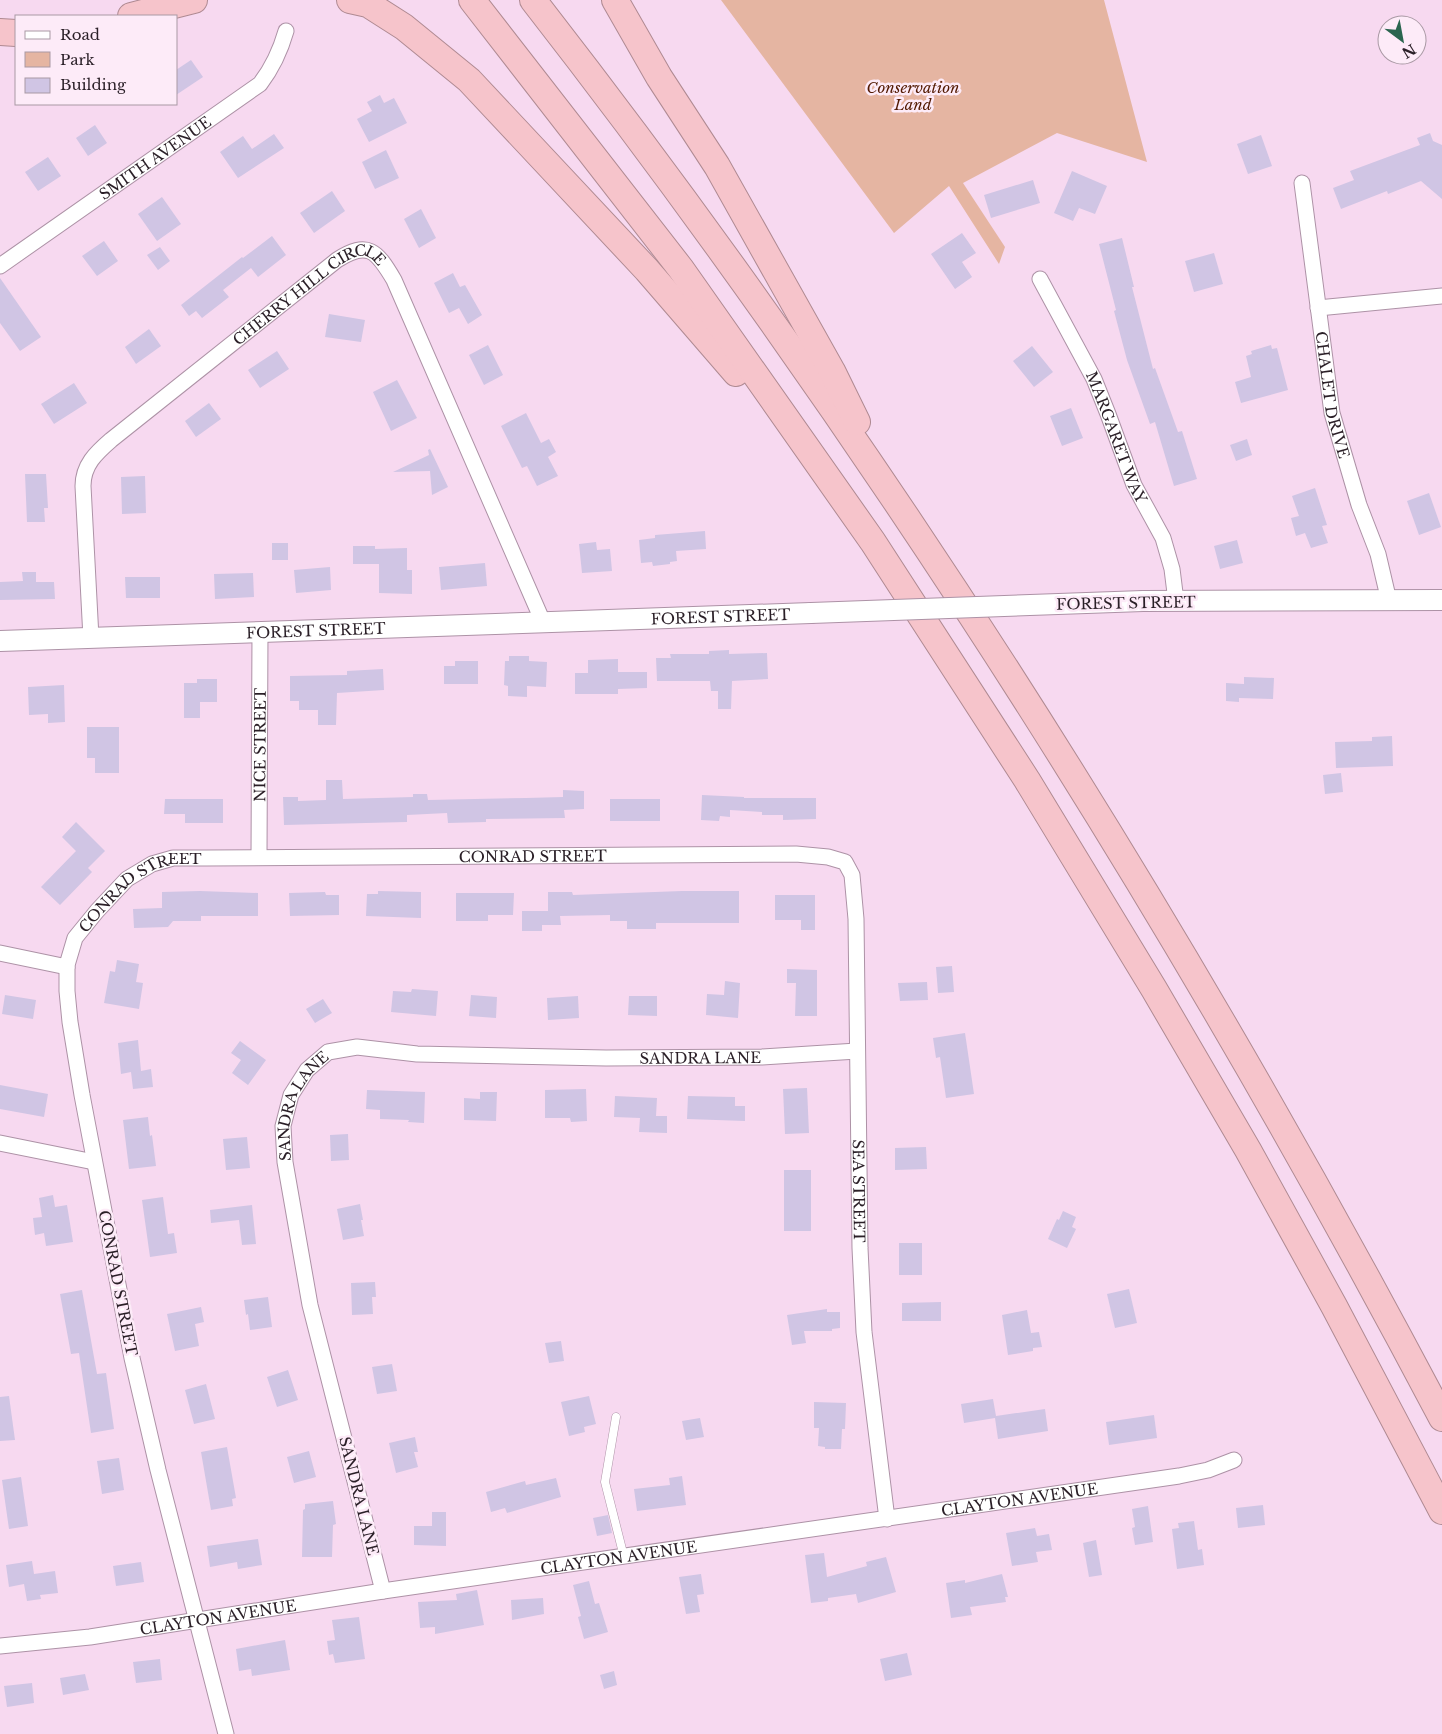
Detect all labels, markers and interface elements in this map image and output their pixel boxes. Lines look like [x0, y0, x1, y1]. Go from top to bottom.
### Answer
legend [15, 15, 178, 105]
north arrow [1377, 15, 1427, 65]
text: Road [60, 25, 100, 44]
text: N [1399, 40, 1419, 62]
text: Park [60, 50, 96, 69]
text: Building [60, 75, 127, 94]
park label: Conservation Land [867, 78, 959, 114]
street label: SMITH AVENUE [95, 112, 215, 203]
street label: CHERRY HILL CIRCLE [229, 240, 390, 349]
street label: CHALET DRIVE [1312, 330, 1354, 460]
street label: MARGARET WAY [1082, 368, 1152, 507]
street label: FOREST STREET [1056, 592, 1196, 614]
street label: FOREST STREET [651, 604, 791, 628]
street label: FOREST STREET [246, 618, 386, 642]
street label: NICE STREET [250, 688, 269, 802]
street label: CONRAD STREET [459, 846, 607, 866]
street label: CONRAD STREET [74, 849, 202, 936]
street label: SANDRA LANE [274, 1047, 332, 1162]
street label: SANDRA LANE [639, 1048, 761, 1067]
street label: SEA STREET [849, 1139, 869, 1243]
street label: CONRAD STREET [95, 1209, 141, 1357]
street label: SANDRA LANE [335, 1435, 383, 1557]
street label: CLAYTON AVENUE [940, 1478, 1099, 1520]
street label: CLAYTON AVENUE [539, 1536, 698, 1578]
street label: CLAYTON AVENUE [138, 1595, 298, 1639]

